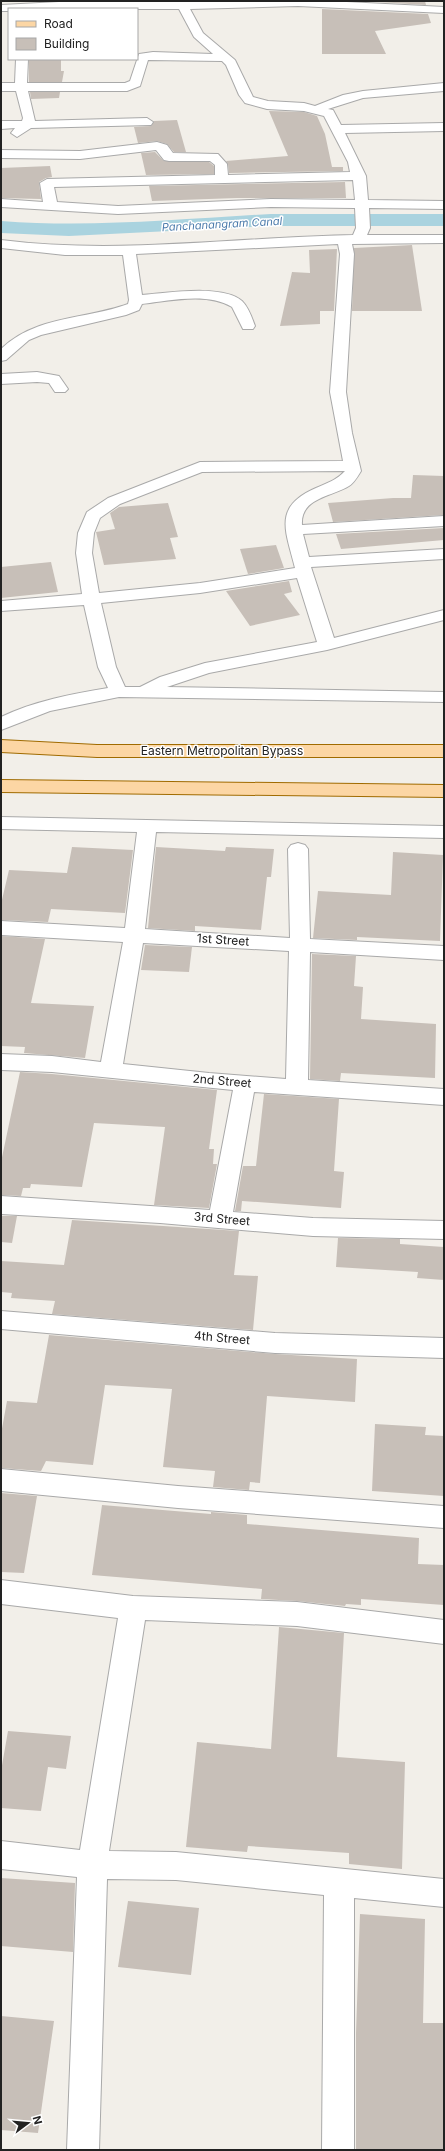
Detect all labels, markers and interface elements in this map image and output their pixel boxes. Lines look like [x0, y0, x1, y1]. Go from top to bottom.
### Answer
legend [8, 8, 138, 60]
text: Road [44, 16, 73, 31]
text: Building [44, 36, 89, 51]
water label: Panchanangram Canal [162, 214, 283, 234]
street label: Eastern Metropolitan Bypass [141, 743, 303, 758]
street label: 1st Street [196, 930, 250, 949]
street label: 2nd Street [192, 1070, 252, 1091]
street label: 3rd Street [193, 1209, 251, 1228]
street label: 4th Street [193, 1328, 251, 1347]
north arrow [8, 2103, 48, 2143]
text: N [30, 2114, 45, 2126]

